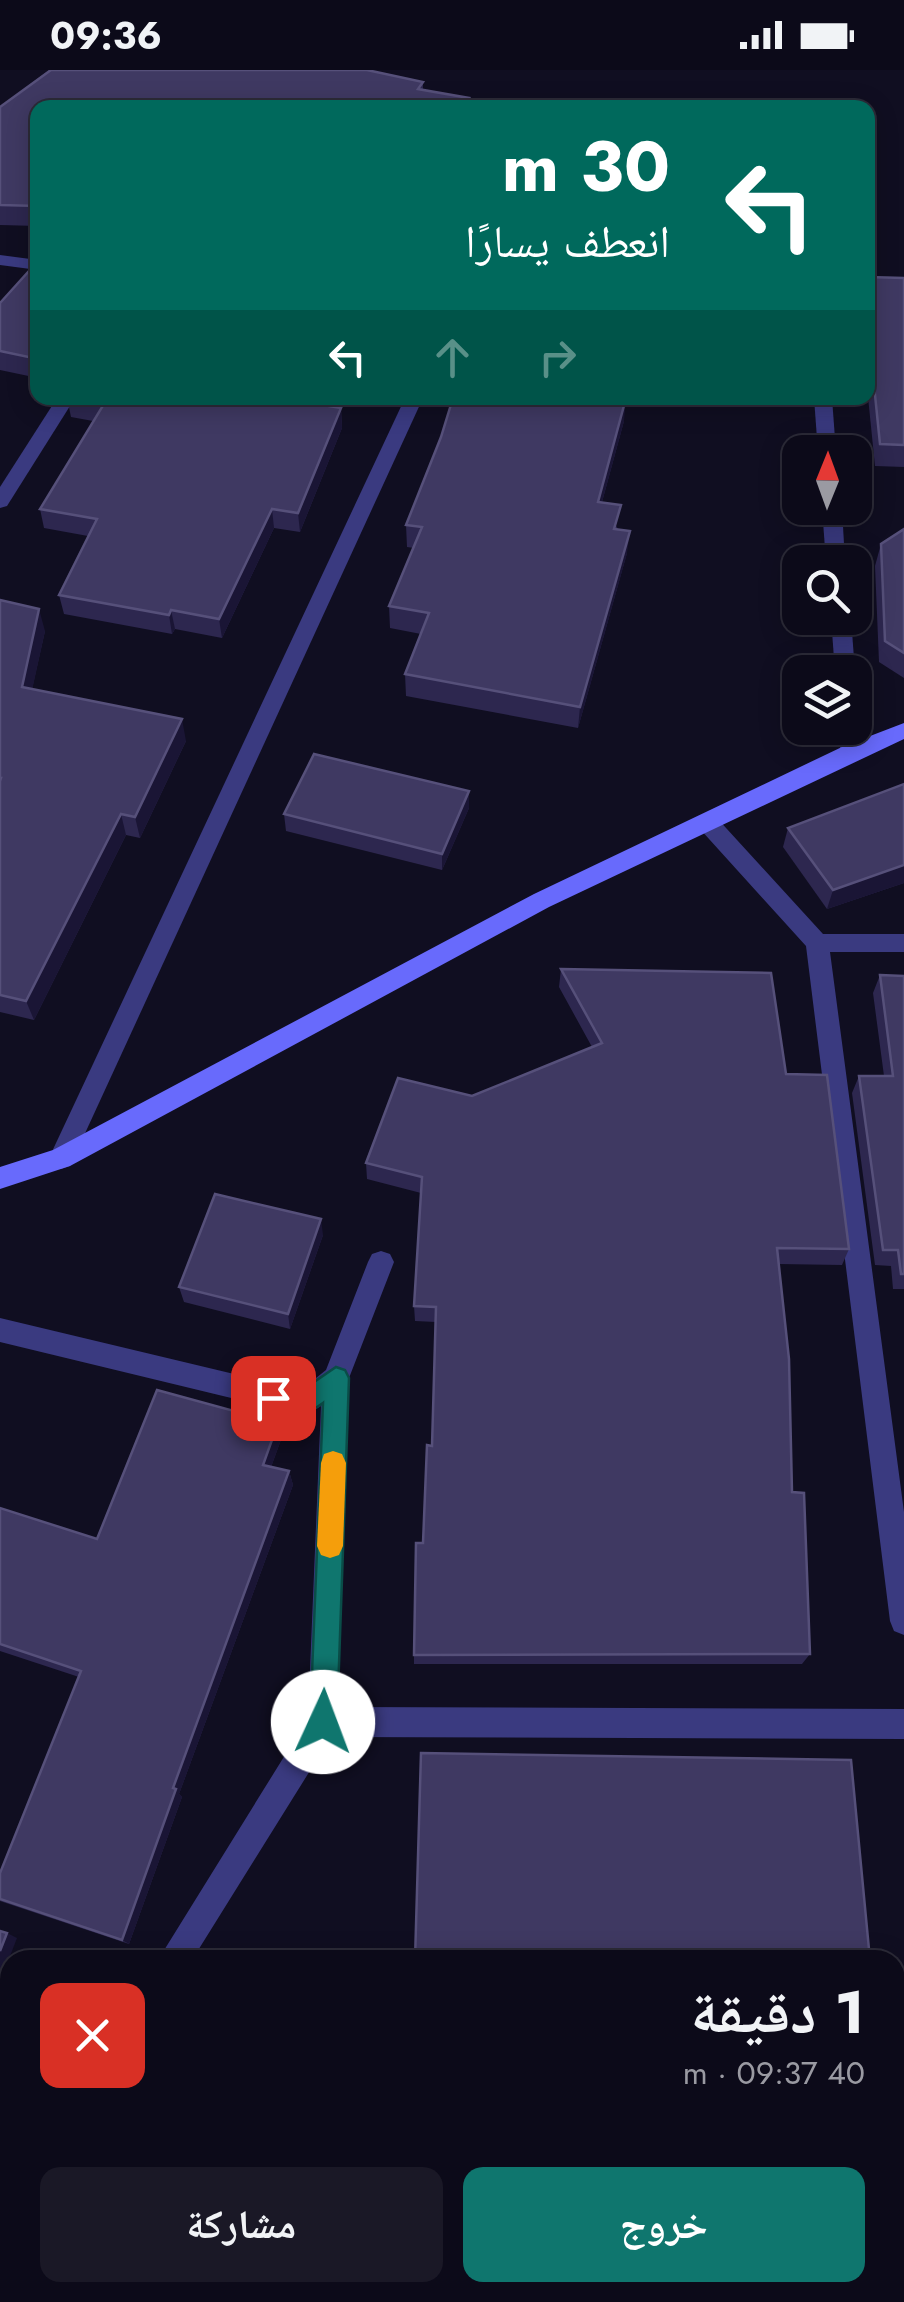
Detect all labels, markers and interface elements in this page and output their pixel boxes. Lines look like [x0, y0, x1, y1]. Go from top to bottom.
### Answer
text: 09:36 [50, 8, 162, 63]
text: 30 m [502, 116, 670, 217]
icon: left [705, 140, 835, 270]
text: انعطف يسارًا [465, 209, 670, 274]
icon: left [320, 330, 375, 385]
icon: ahead [425, 330, 480, 385]
icon: right [530, 330, 585, 385]
north arrow [782, 435, 872, 525]
map controls [782, 435, 872, 745]
button: search [782, 545, 872, 635]
button: layers [782, 655, 872, 745]
pin [231, 1356, 316, 1441]
icon: arrive [246, 1371, 301, 1426]
position arrow [271, 1670, 375, 1774]
text: 1 دقيقة [690, 1969, 865, 2056]
button: close [40, 1983, 145, 2088]
text: 40 m · 09:37 [683, 2050, 865, 2096]
button: مشاركة [40, 2167, 443, 2282]
button: خروج [463, 2167, 865, 2282]

